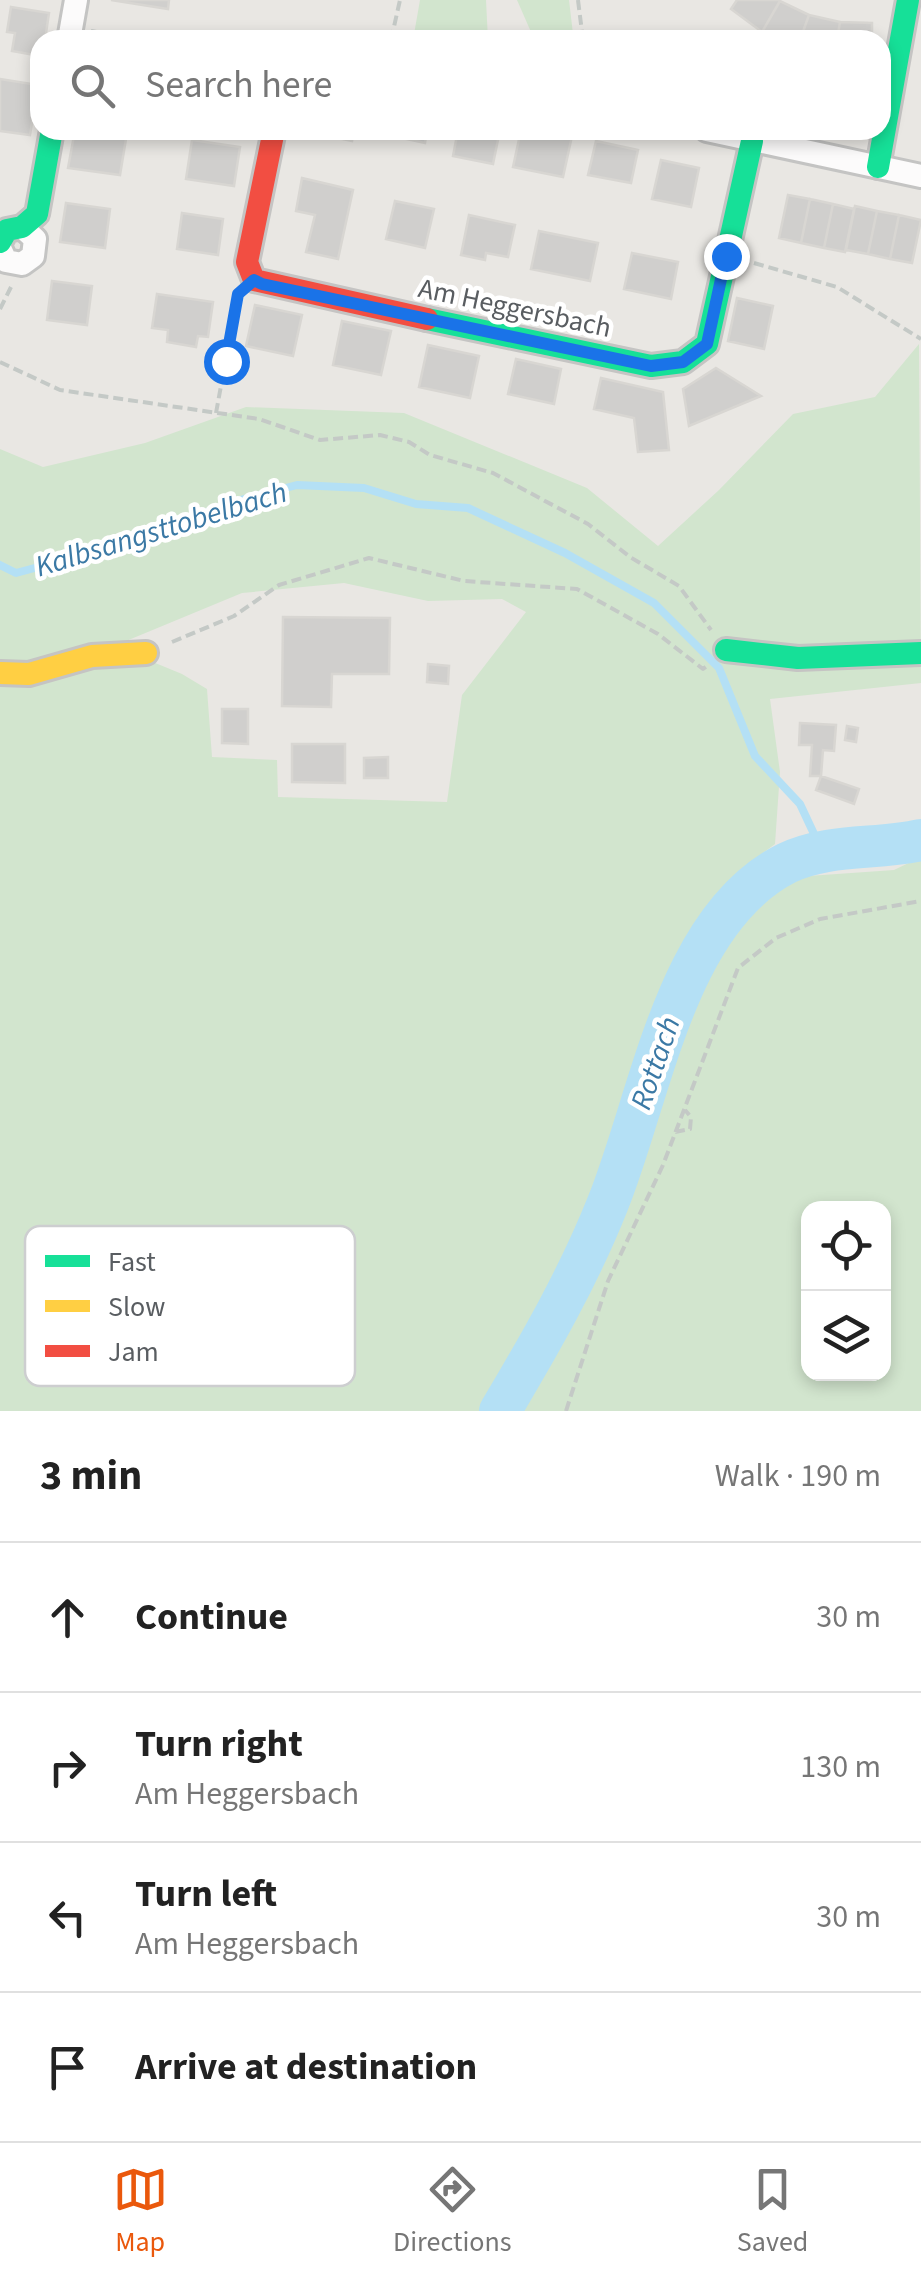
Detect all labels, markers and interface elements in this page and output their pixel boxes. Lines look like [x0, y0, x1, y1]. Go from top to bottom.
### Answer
search box [30, 30, 891, 140]
icon: search [65, 58, 120, 113]
text: Search here [145, 58, 332, 112]
route end [704, 234, 750, 280]
street label: Am Heggersbach [415, 268, 615, 348]
route start [204, 339, 250, 385]
water label: Kalbsangsttobelbach [30, 471, 292, 588]
water label: Rottach [620, 1011, 691, 1115]
map controls [801, 1201, 891, 1381]
button: locate [801, 1201, 891, 1291]
legend [25, 1226, 355, 1386]
text: Fast [108, 1242, 156, 1282]
text: Slow [108, 1287, 165, 1327]
button: layers [801, 1291, 891, 1381]
text: Jam [108, 1332, 159, 1372]
text: 3 min [40, 1446, 142, 1506]
text: Walk · 190 m [715, 1453, 881, 1499]
icon: ahead [40, 1590, 95, 1645]
text: Continue [135, 1590, 288, 1644]
text: 30 m [816, 1594, 881, 1640]
text: Turn right [135, 1717, 303, 1771]
icon: right [40, 1740, 95, 1795]
text: 130 m [800, 1744, 881, 1790]
text: Am Heggersbach [135, 1771, 359, 1817]
text: Turn left [135, 1867, 277, 1921]
icon: left [40, 1890, 95, 1945]
text: 30 m [816, 1894, 881, 1940]
text: Am Heggersbach [135, 1921, 359, 1967]
icon: arrive [40, 2040, 95, 2095]
text: Arrive at destination [135, 2040, 477, 2094]
tab: Map [113, 2162, 168, 2262]
tab: Directions [393, 2162, 512, 2262]
tab: Saved [737, 2162, 808, 2262]

